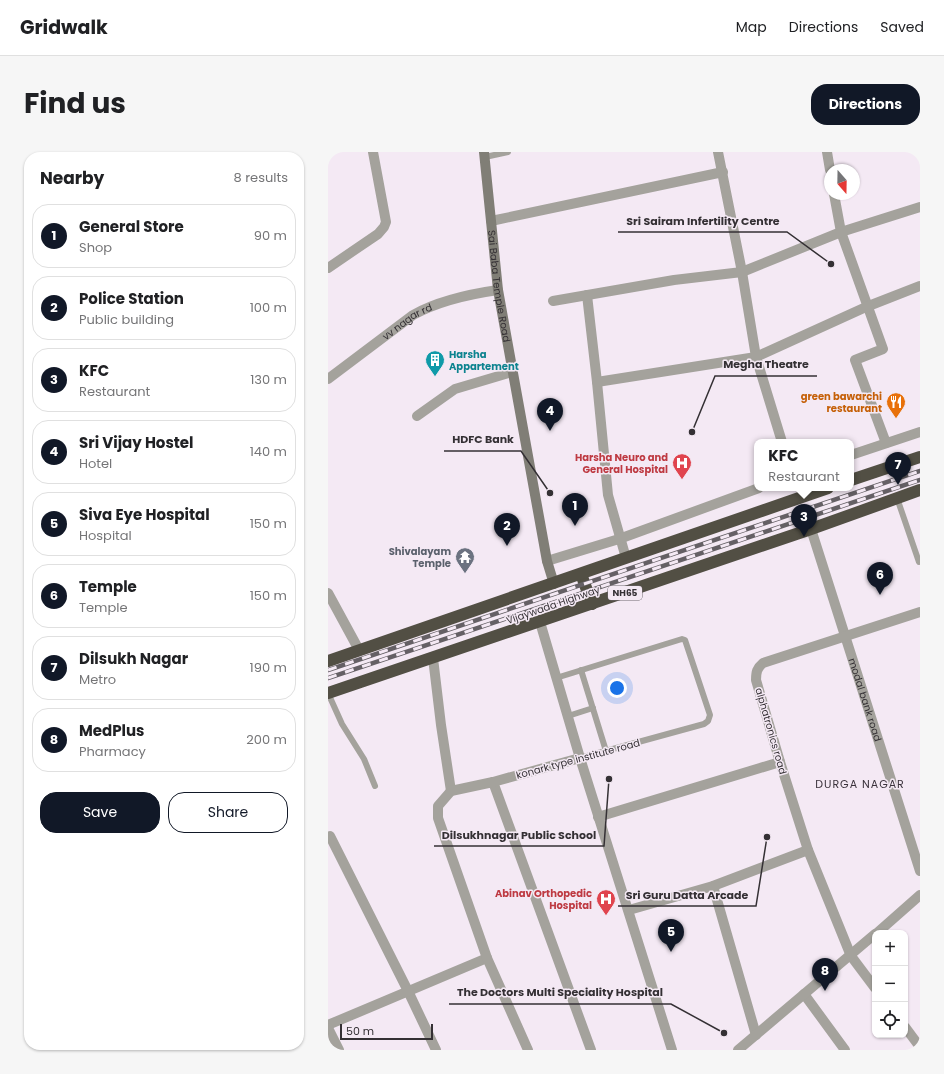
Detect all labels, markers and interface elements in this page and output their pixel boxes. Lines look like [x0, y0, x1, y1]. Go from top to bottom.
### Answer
text: Gridwalk [20, 14, 108, 41]
text: Map [736, 17, 767, 37]
text: Directions [789, 17, 858, 37]
text: Saved [880, 17, 924, 37]
text: Find us [24, 84, 126, 123]
button: Directions [811, 84, 920, 125]
north arrow [824, 164, 860, 200]
text: Nearby [40, 166, 104, 190]
text: 8 results [234, 168, 288, 187]
callout: Sri Sairam Infertility Centre [618, 209, 787, 232]
text: Sri Sairam Infertility Centre [626, 213, 780, 229]
text: General Store [79, 216, 184, 237]
text: 1 [52, 226, 56, 245]
text: 90 m [254, 226, 287, 245]
street label: Sai Baba Temple Road [484, 229, 515, 343]
text: Shop [79, 238, 112, 257]
text: Police Station [79, 288, 184, 309]
text: 2 [50, 298, 58, 317]
text: 100 m [250, 298, 287, 317]
street label: vv nagar rd [379, 299, 434, 343]
text: Public building [79, 310, 174, 329]
place label: Harsha Appartement [449, 347, 519, 374]
building icon: Harsha Appartement [424, 349, 446, 377]
callout: Megha Theatre [715, 353, 817, 376]
text: Megha Theatre [723, 356, 809, 372]
text: KFC [79, 360, 109, 381]
text: 3 [50, 370, 58, 389]
text: 130 m [250, 370, 287, 389]
text: Restaurant [79, 382, 150, 401]
place label: green bawarchi restaurant [801, 389, 882, 416]
restaurant icon: green bawarchi restaurant [885, 391, 907, 419]
pin: 4 [537, 398, 563, 431]
callout: HDFC Bank [444, 428, 521, 451]
text: HDFC Bank [452, 431, 514, 447]
text: Sri Vijay Hostel [79, 432, 194, 453]
popup [754, 439, 854, 491]
text: 4 [50, 442, 58, 461]
text: 140 m [250, 442, 287, 461]
text: KFC [768, 445, 798, 466]
place label: Harsha Neuro and General Hospital [575, 450, 668, 477]
hospital icon: Harsha Neuro and General Hospital [671, 452, 693, 480]
pin: 7 [885, 452, 911, 485]
text: Hotel [79, 454, 112, 473]
text: Restaurant [768, 467, 840, 486]
pin: 1 [562, 493, 588, 526]
text: Siva Eye Hospital [79, 504, 210, 525]
pin: 3 [791, 504, 817, 537]
pin: 2 [494, 513, 520, 546]
text: 5 [50, 514, 58, 533]
text: 150 m [250, 514, 287, 533]
text: Hospital [79, 526, 132, 545]
place label: Shivalayam Temple [389, 544, 451, 571]
temple icon: Shivalayam Temple [454, 546, 476, 574]
pin: 6 [867, 562, 893, 595]
text: Temple [79, 576, 137, 597]
street label: Vijaywada Highway [504, 582, 602, 628]
text: 6 [50, 586, 58, 605]
text: 150 m [250, 586, 287, 605]
road number: NH65 [608, 586, 642, 600]
text: Temple [79, 598, 128, 617]
text: Dilsukh Nagar [79, 648, 188, 669]
street label: modal bank road [845, 656, 886, 743]
text: 7 [51, 658, 57, 677]
text: 190 m [250, 658, 287, 677]
text: Metro [79, 670, 116, 689]
your location [607, 678, 627, 698]
street label: alphatronics road [751, 686, 791, 776]
text: MedPlus [79, 720, 144, 741]
text: 8 [50, 730, 58, 749]
text: 200 m [246, 730, 287, 749]
street label: konark type institute road [514, 735, 642, 783]
text: Pharmacy [79, 742, 146, 761]
district label: DURGA NAGAR [815, 776, 905, 792]
button: Save [40, 792, 160, 833]
button: Share [168, 792, 288, 833]
callout: Dilsukhnagar Public School [434, 823, 604, 846]
text: Dilsukhnagar Public School [442, 827, 596, 843]
callout: Sri Guru Datta Arcade [618, 883, 756, 906]
place label: Abinav Orthopedic Hospital [495, 886, 592, 913]
text: Sri Guru Datta Arcade [626, 887, 749, 903]
hospital icon: Abinav Orthopedic Hospital [595, 888, 617, 916]
pin: 5 [658, 919, 684, 952]
map controls [872, 930, 908, 1038]
button: + [872, 930, 908, 966]
pin: 8 [812, 958, 838, 991]
button: − [872, 966, 908, 1002]
callout: The Doctors Multi Speciality Hospital [449, 981, 671, 1004]
text: The Doctors Multi Speciality Hospital [457, 984, 663, 1000]
button: locate [872, 1002, 908, 1038]
scale bar [340, 1022, 433, 1041]
text: 50 m [346, 1023, 374, 1039]

